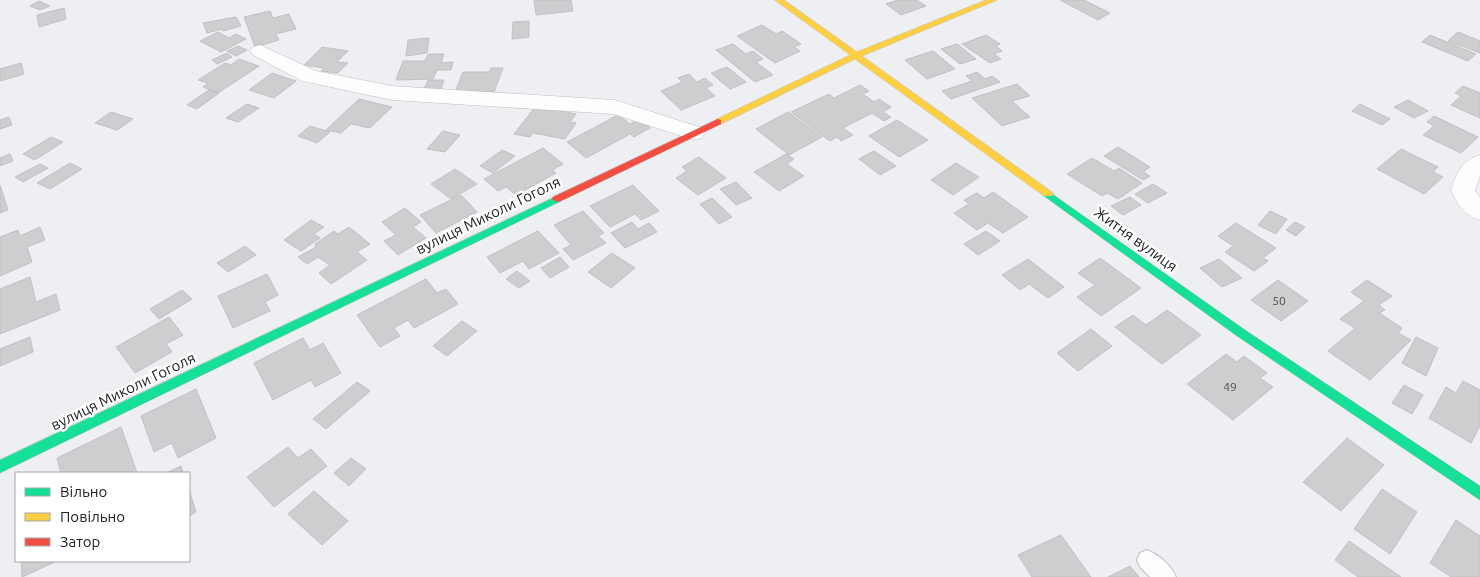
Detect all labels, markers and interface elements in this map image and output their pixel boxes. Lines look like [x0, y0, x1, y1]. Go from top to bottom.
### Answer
street label: вулиця Миколи Гоголя [413, 173, 563, 257]
street label: Житня вулиця [1091, 203, 1181, 275]
house number: 50 [1272, 294, 1286, 307]
street label: вулиця Миколи Гоголя [48, 349, 198, 433]
house number: 49 [1223, 380, 1237, 393]
legend [15, 472, 190, 562]
text: Вільно [60, 483, 107, 500]
text: Повільно [60, 508, 125, 525]
text: Затор [60, 533, 100, 550]

